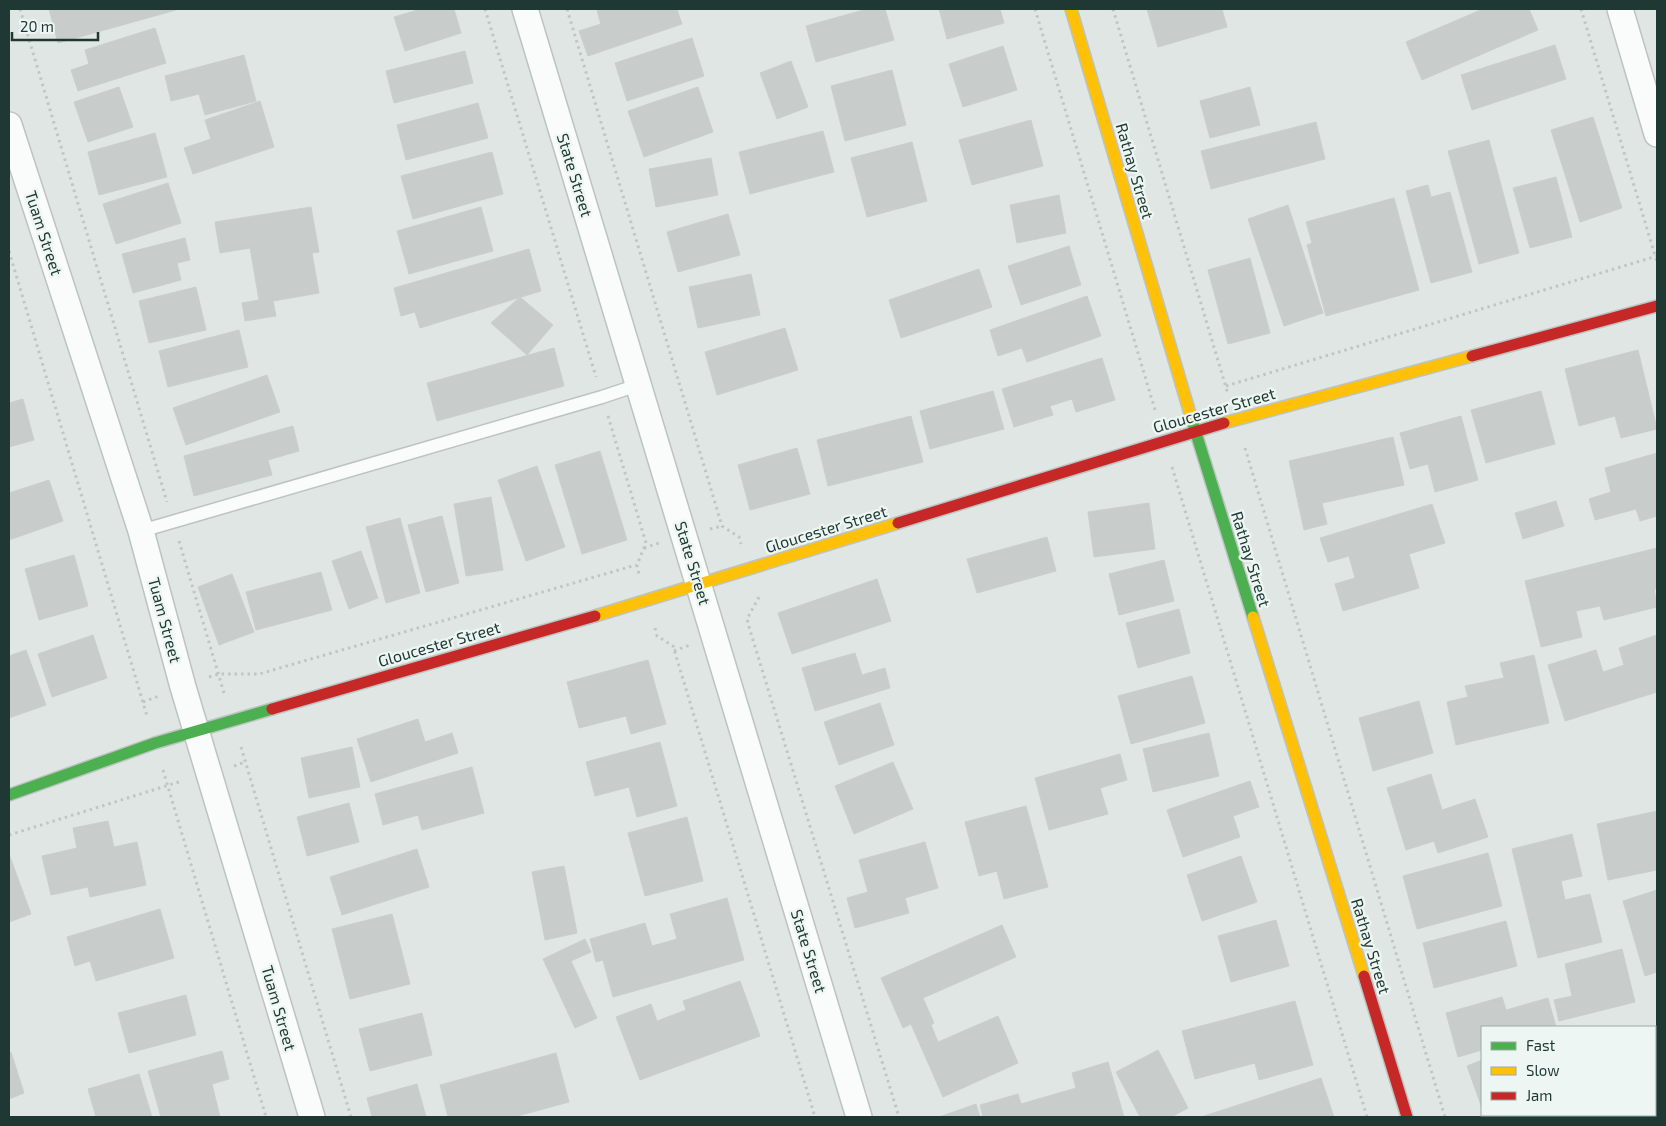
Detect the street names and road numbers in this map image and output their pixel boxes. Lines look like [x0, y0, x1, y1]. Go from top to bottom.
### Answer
street label: Rathay Street [1113, 121, 1158, 221]
street label: State Street [554, 131, 597, 219]
street label: Tuam Street [22, 188, 67, 278]
street label: Gloucester Street [1151, 383, 1277, 436]
street label: Gloucester Street [763, 501, 889, 556]
street label: Rathay Street [1228, 509, 1275, 609]
street label: State Street [672, 519, 715, 607]
street label: Tuam Street [145, 575, 186, 665]
street label: Gloucester Street [376, 617, 502, 670]
street label: Rathay Street [1348, 896, 1395, 996]
street label: State Street [788, 907, 831, 995]
street label: Tuam Street [258, 963, 301, 1053]

